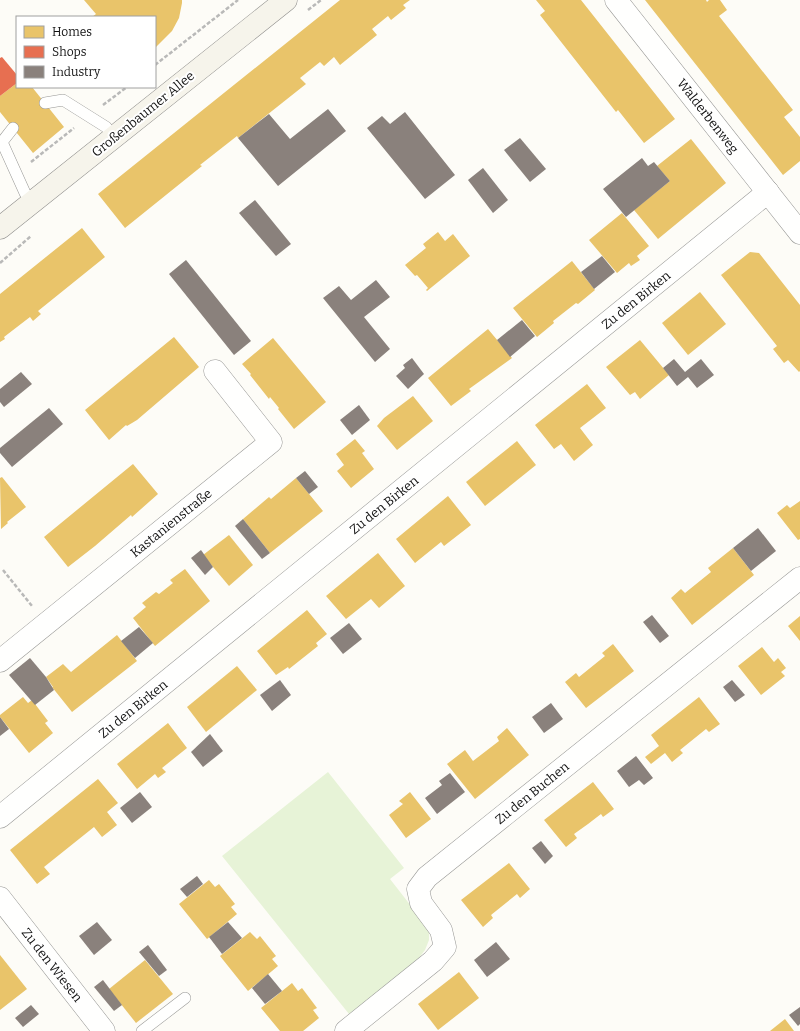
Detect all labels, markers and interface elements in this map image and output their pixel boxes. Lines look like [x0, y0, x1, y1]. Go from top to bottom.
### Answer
legend [16, 16, 156, 88]
text: Homes [52, 25, 92, 39]
text: Shops [52, 45, 87, 59]
text: Industry [52, 65, 101, 79]
street label: Großenbaumer Allee [89, 68, 197, 160]
street label: Walderbenweg [674, 76, 742, 156]
street label: Zu den Birken [599, 267, 674, 332]
street label: Zu den Birken [347, 472, 422, 537]
street label: Kastanienstraße [127, 486, 215, 560]
street label: Zu den Birken [96, 676, 171, 741]
street label: Zu den Buchen [492, 758, 572, 827]
street label: Zu den Wiesen [19, 925, 86, 1005]

